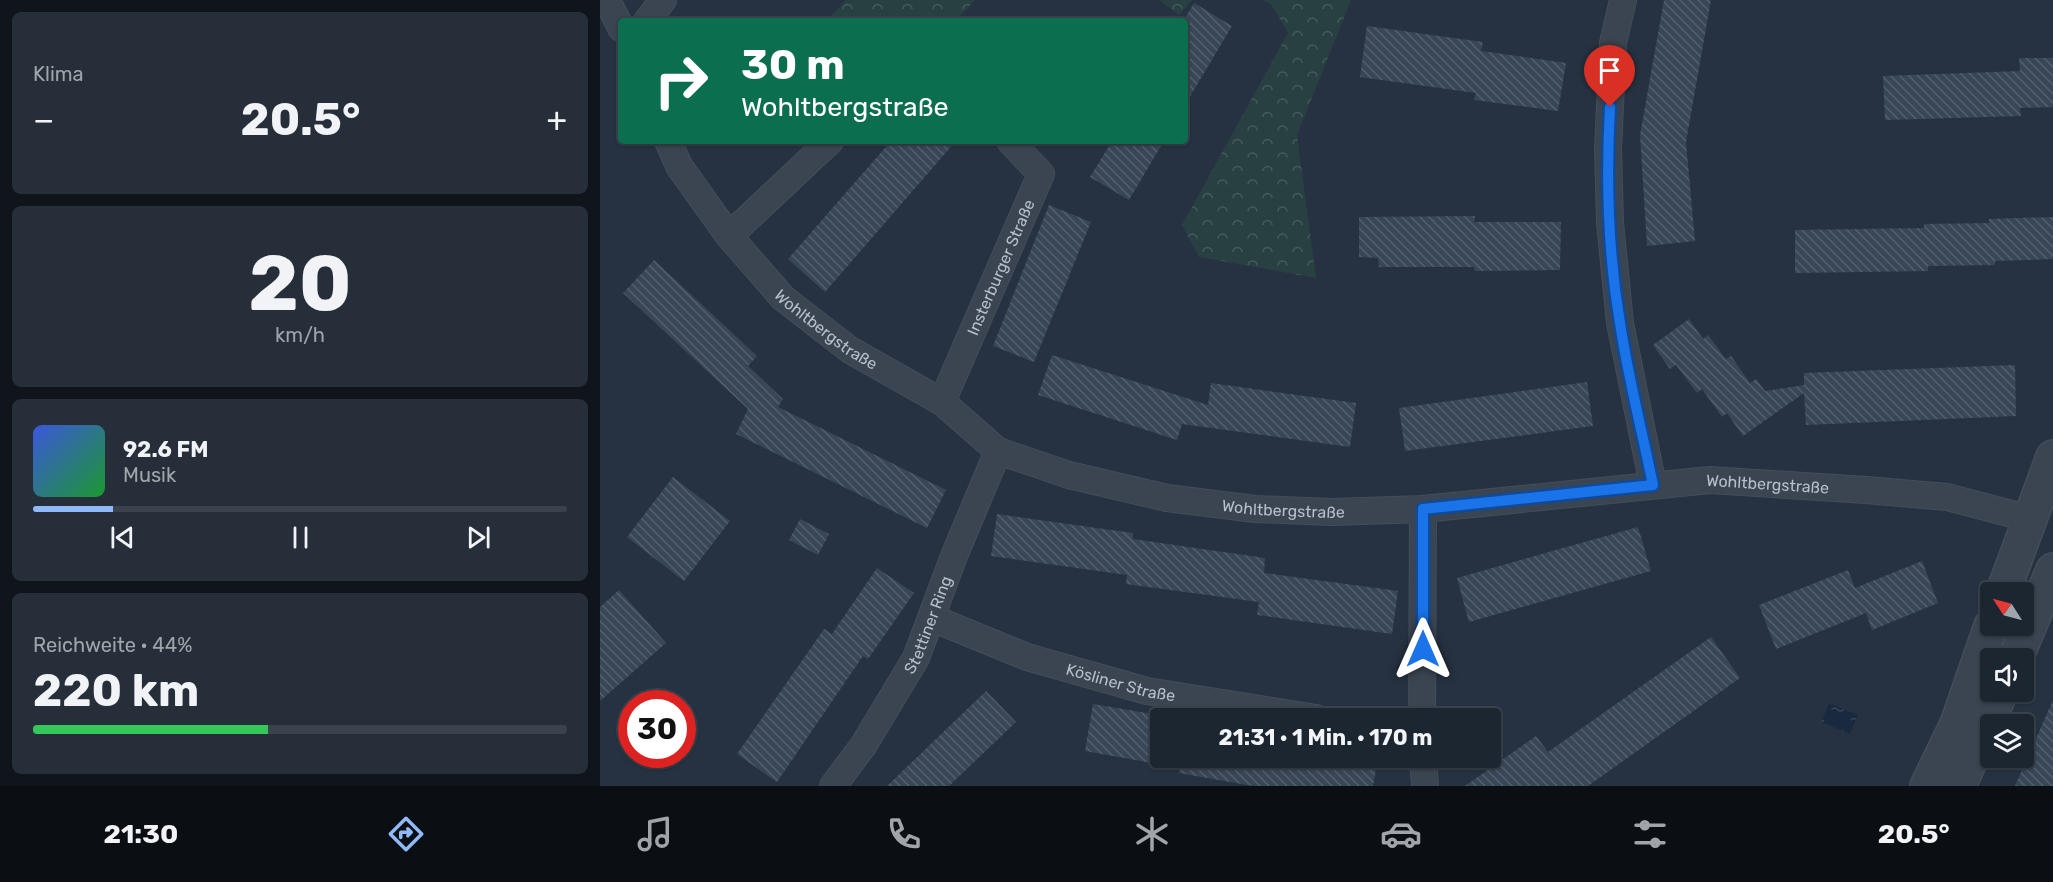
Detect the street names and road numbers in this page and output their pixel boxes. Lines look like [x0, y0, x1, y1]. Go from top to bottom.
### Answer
street label: Insterburger Straße [963, 196, 1038, 338]
street label: Wohltbergstraße [770, 286, 881, 373]
street label: Wohltbergstraße [1705, 470, 1830, 497]
street label: Wohltbergstraße [1221, 495, 1345, 522]
street label: Stettiner Ring [899, 573, 955, 677]
street label: Kösliner Straße [1064, 659, 1177, 705]

